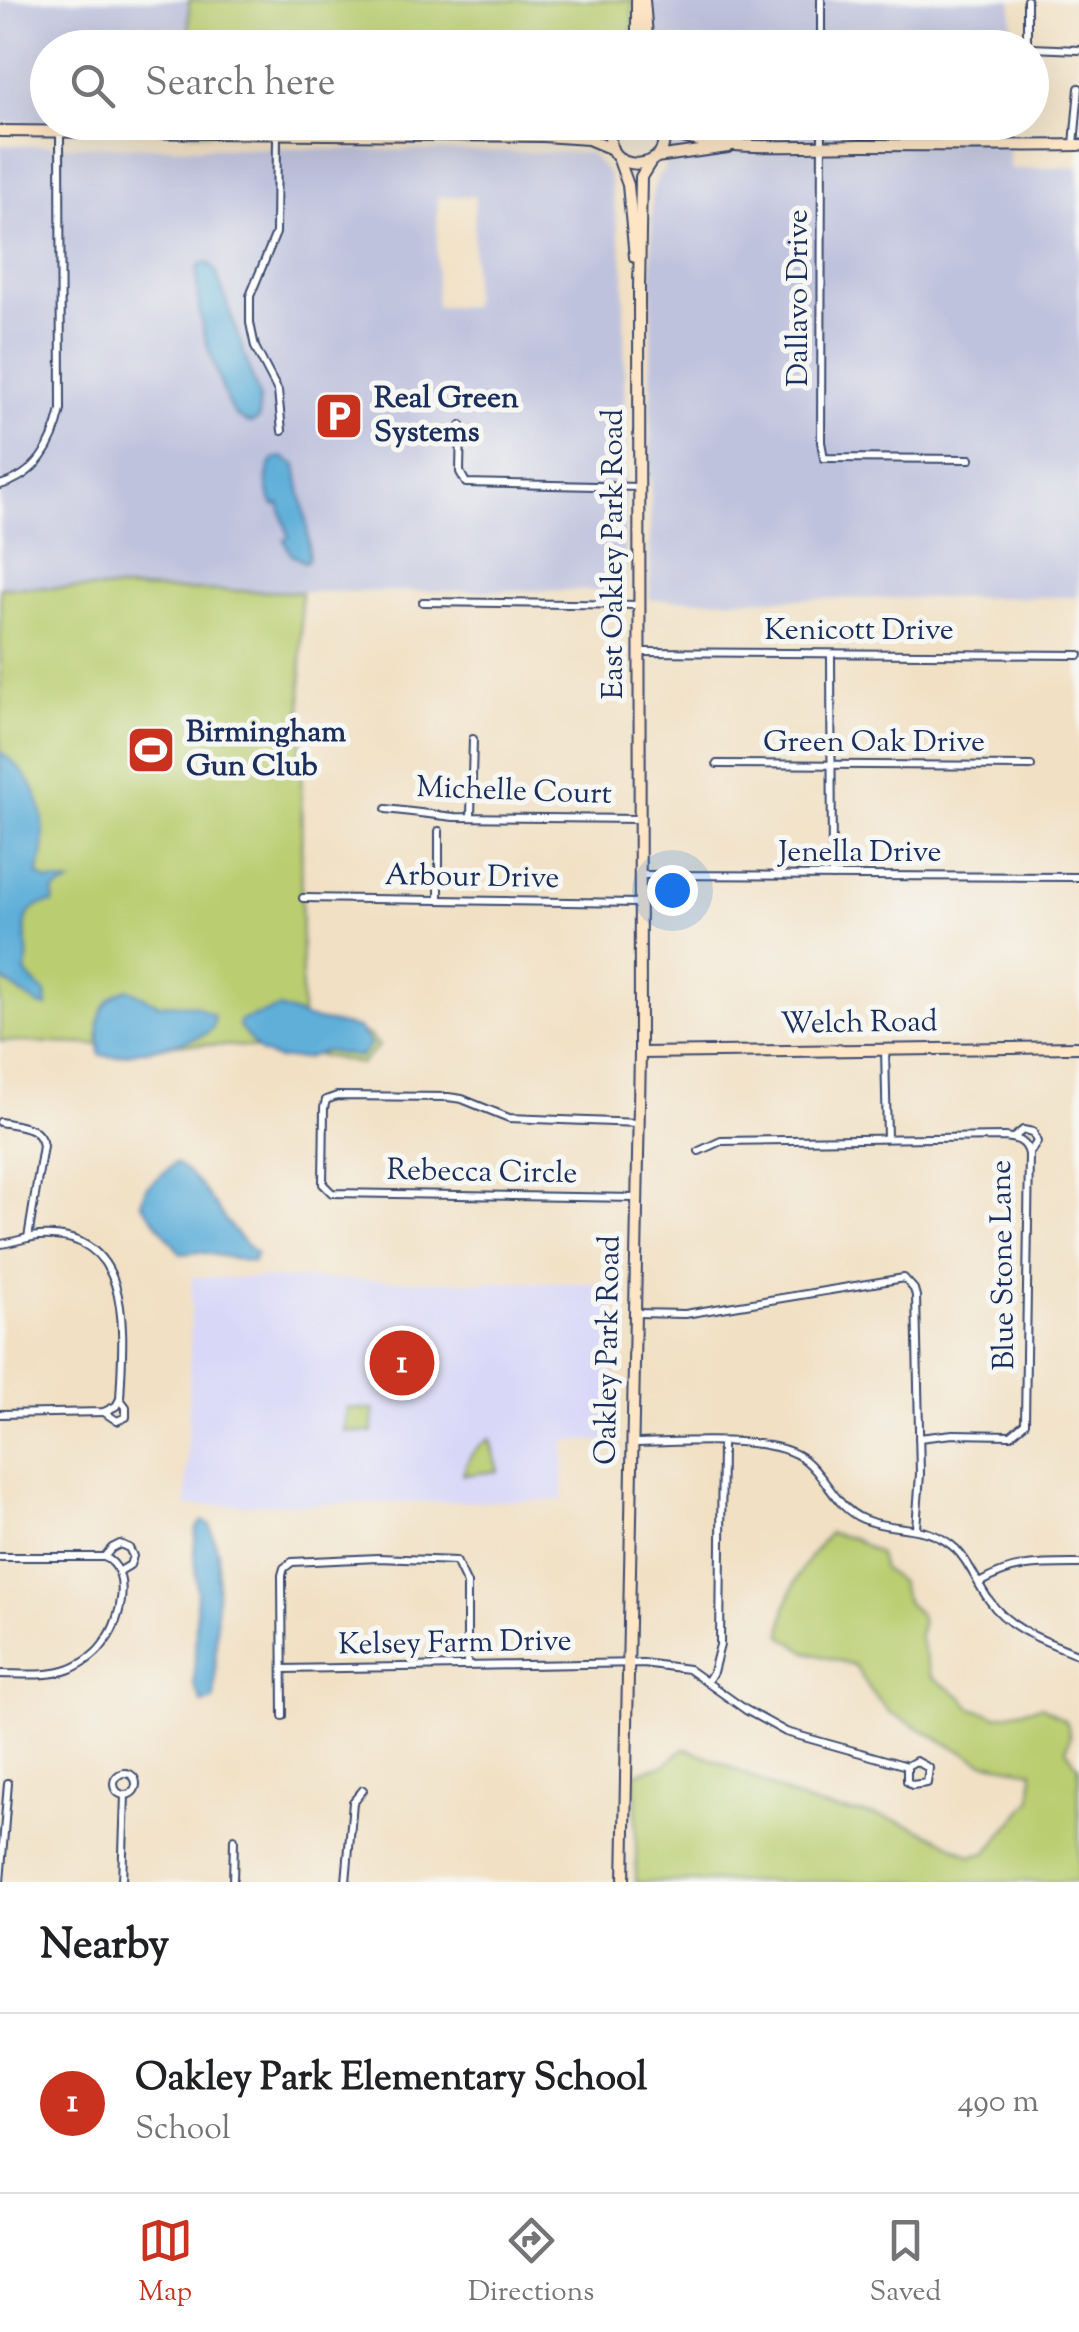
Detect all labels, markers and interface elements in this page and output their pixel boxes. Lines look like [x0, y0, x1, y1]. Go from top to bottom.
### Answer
search box [30, 30, 1049, 140]
icon: search [65, 58, 120, 113]
text: Search here [145, 58, 336, 112]
street label: Dallavo Drive [778, 209, 821, 387]
place label: Real Green Systems [374, 378, 519, 455]
parking icon: Real Green Systems [313, 390, 365, 442]
street label: East Oakley Park Road [593, 409, 636, 699]
street label: Kenicott Drive [764, 610, 954, 653]
place label: Birmingham Gun Club [186, 712, 346, 789]
street label: Green Oak Drive [763, 722, 985, 765]
sports icon: Birmingham Gun Club [125, 724, 177, 776]
street label: Michelle Court [415, 767, 613, 817]
street label: Jenella Drive [776, 832, 942, 875]
street label: Arbour Drive [384, 855, 560, 901]
your location [647, 865, 698, 916]
street label: Welch Road [780, 1001, 938, 1047]
street label: Rebecca Circle [386, 1150, 578, 1196]
street label: Blue Stone Lane [981, 1160, 1027, 1370]
street label: Oakley Park Road [585, 1235, 633, 1465]
pin: 1 [370, 1326, 434, 1400]
street label: Kelsey Farm Drive [338, 1620, 572, 1668]
text: Nearby [40, 1917, 169, 1977]
text: Oakley Park Elementary School [135, 2053, 647, 2107]
text: 1 [67, 2080, 78, 2126]
text: 490 m [957, 2080, 1039, 2126]
text: School [135, 2107, 231, 2153]
tab: Map [138, 2213, 193, 2313]
tab: Directions [468, 2213, 594, 2313]
tab: Saved [869, 2213, 941, 2313]

